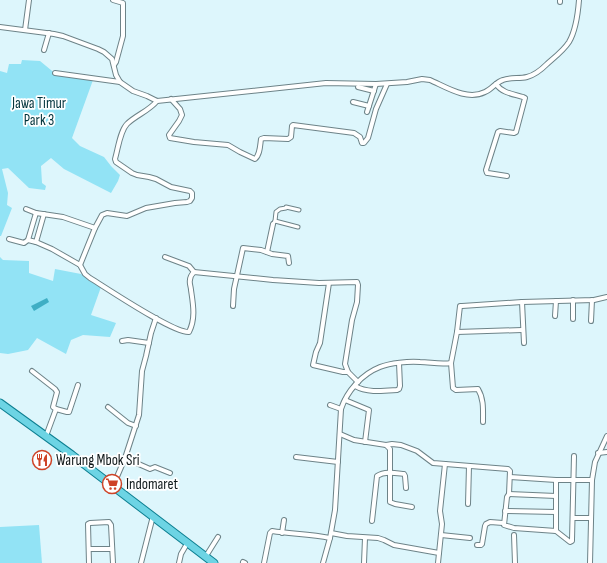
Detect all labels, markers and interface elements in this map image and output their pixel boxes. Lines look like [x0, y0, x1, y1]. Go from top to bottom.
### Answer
park label: Jawa Timur Park 3 [11, 94, 67, 130]
restaurant icon: Warung Mbok Sri [31, 449, 53, 471]
place label: Warung Mbok Sri [56, 451, 140, 470]
supermarket icon: Indomaret [101, 473, 123, 495]
place label: Indomaret [126, 475, 178, 494]

